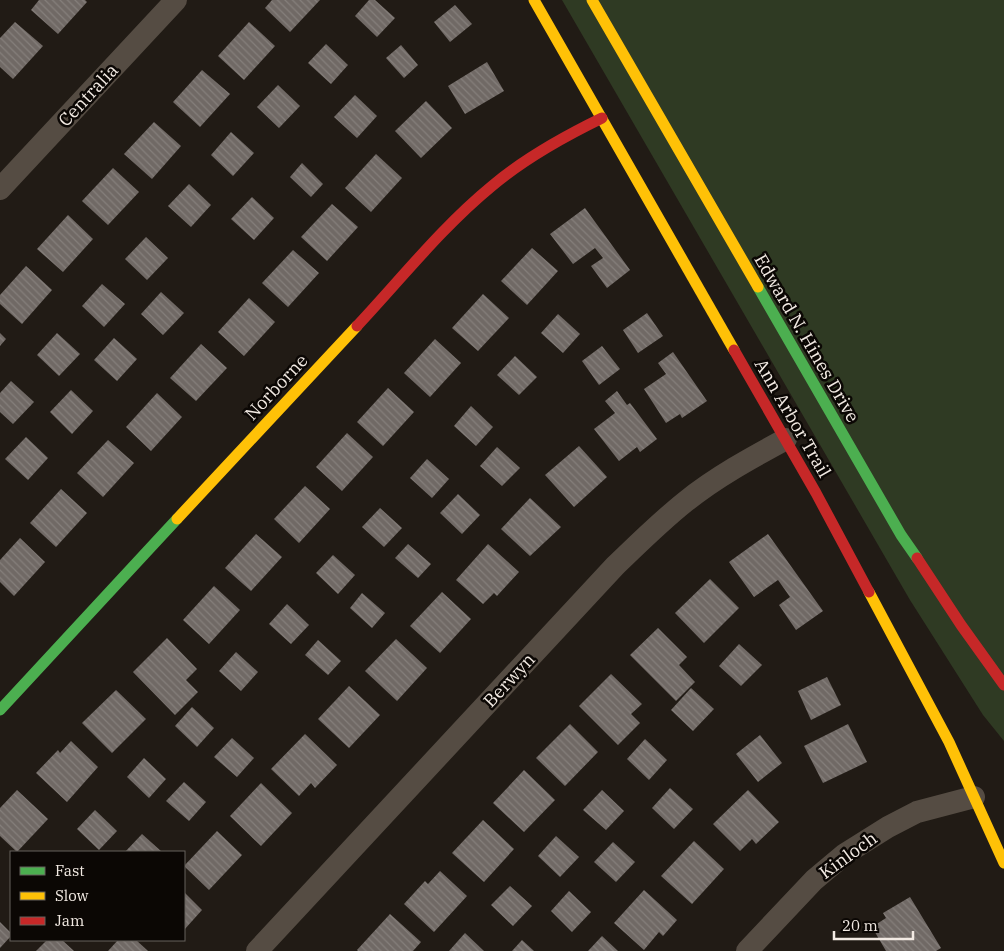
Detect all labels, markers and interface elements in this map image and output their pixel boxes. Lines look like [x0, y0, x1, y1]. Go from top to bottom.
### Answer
street label: Centralia [53, 59, 123, 131]
street label: Edward N. Hines Drive [749, 250, 865, 426]
street label: Norborne [240, 349, 312, 425]
street label: Ann Arbor Trail [750, 354, 836, 482]
street label: Berwyn [478, 648, 540, 712]
street label: Kinloch [814, 826, 882, 884]
legend [10, 851, 185, 941]
text: Fast [55, 861, 85, 880]
text: Slow [55, 886, 89, 905]
scale bar [834, 908, 913, 940]
text: Jam [55, 911, 84, 930]
text: 20 m [842, 916, 878, 935]

